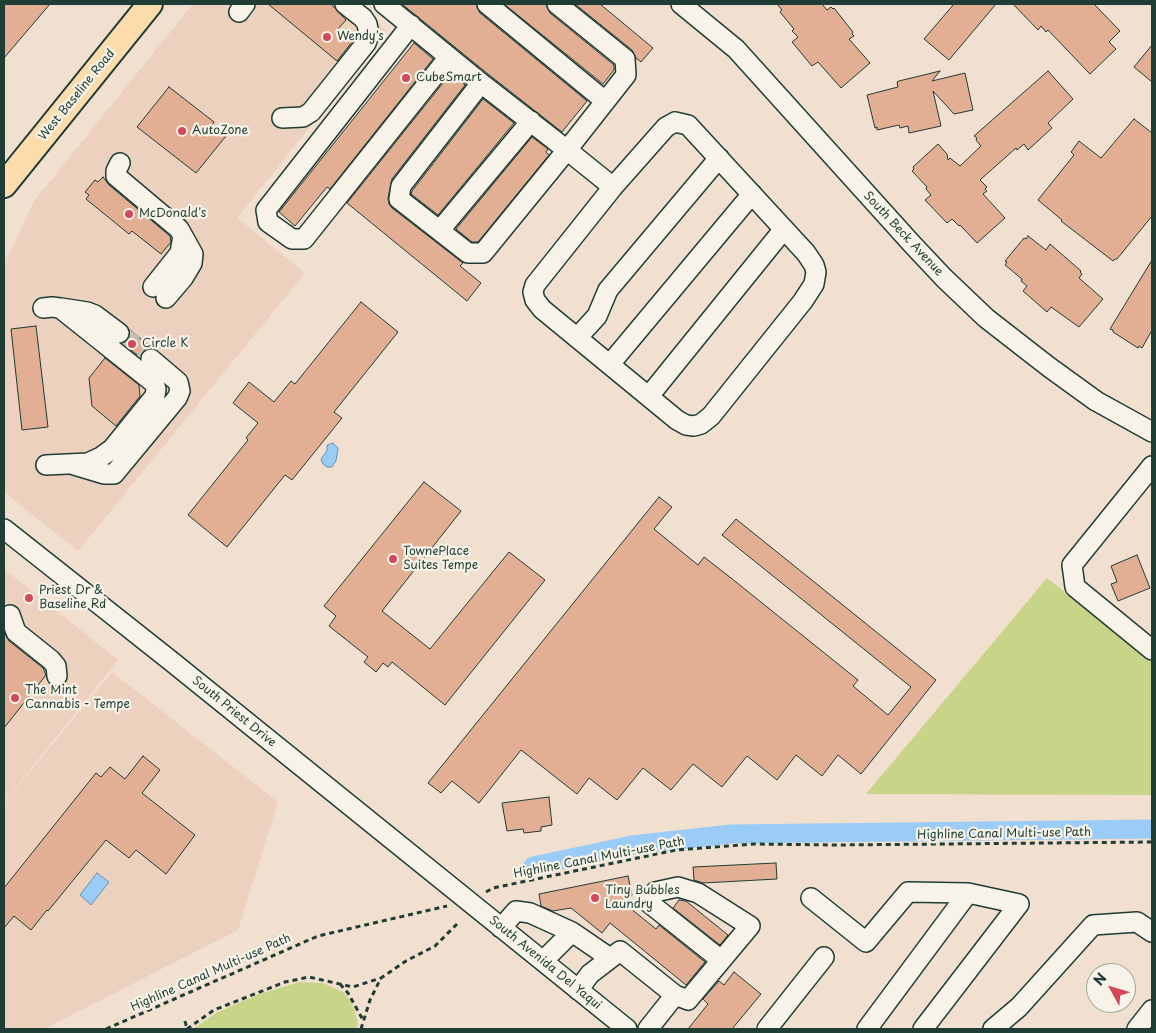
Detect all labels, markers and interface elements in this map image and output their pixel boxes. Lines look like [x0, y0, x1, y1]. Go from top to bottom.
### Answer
place label: Wendy's [337, 30, 384, 44]
marker: Wendy's [321, 31, 333, 43]
street label: West Baseline Road [36, 47, 118, 143]
place label: CubeSmart [416, 71, 482, 85]
marker: CubeSmart [400, 72, 412, 84]
place label: AutoZone [192, 124, 248, 138]
marker: AutoZone [176, 125, 188, 137]
street label: South Beck Avenue [860, 189, 946, 279]
place label: McDonald's [139, 207, 206, 221]
marker: McDonald's [123, 208, 135, 220]
place label: Circle K [142, 337, 188, 351]
marker: Circle K [126, 338, 138, 350]
place label: TownePlace Suites Tempe [403, 545, 478, 573]
marker: TownePlace Suites Tempe [387, 553, 399, 565]
place label: Priest Dr & Baseline Rd [39, 584, 106, 612]
marker: Priest Dr & Baseline Rd [23, 592, 35, 604]
street label: South Priest Drive [189, 674, 279, 750]
place label: The Mint Cannabis - Tempe [25, 684, 130, 712]
marker: The Mint Cannabis - Tempe [9, 692, 21, 704]
street label: Highline Canal Multi-use Path [917, 825, 1091, 843]
street label: Highline Canal Multi-use Path [512, 834, 686, 882]
place label: Tiny Bubbles Laundry [605, 884, 680, 912]
marker: Tiny Bubbles Laundry [589, 892, 601, 904]
street label: South Avenida Del Yaqui [486, 913, 604, 1013]
street label: Highline Canal Multi-use Path [129, 931, 293, 1015]
north arrow [1086, 963, 1136, 1013]
text: N [1088, 968, 1111, 990]

